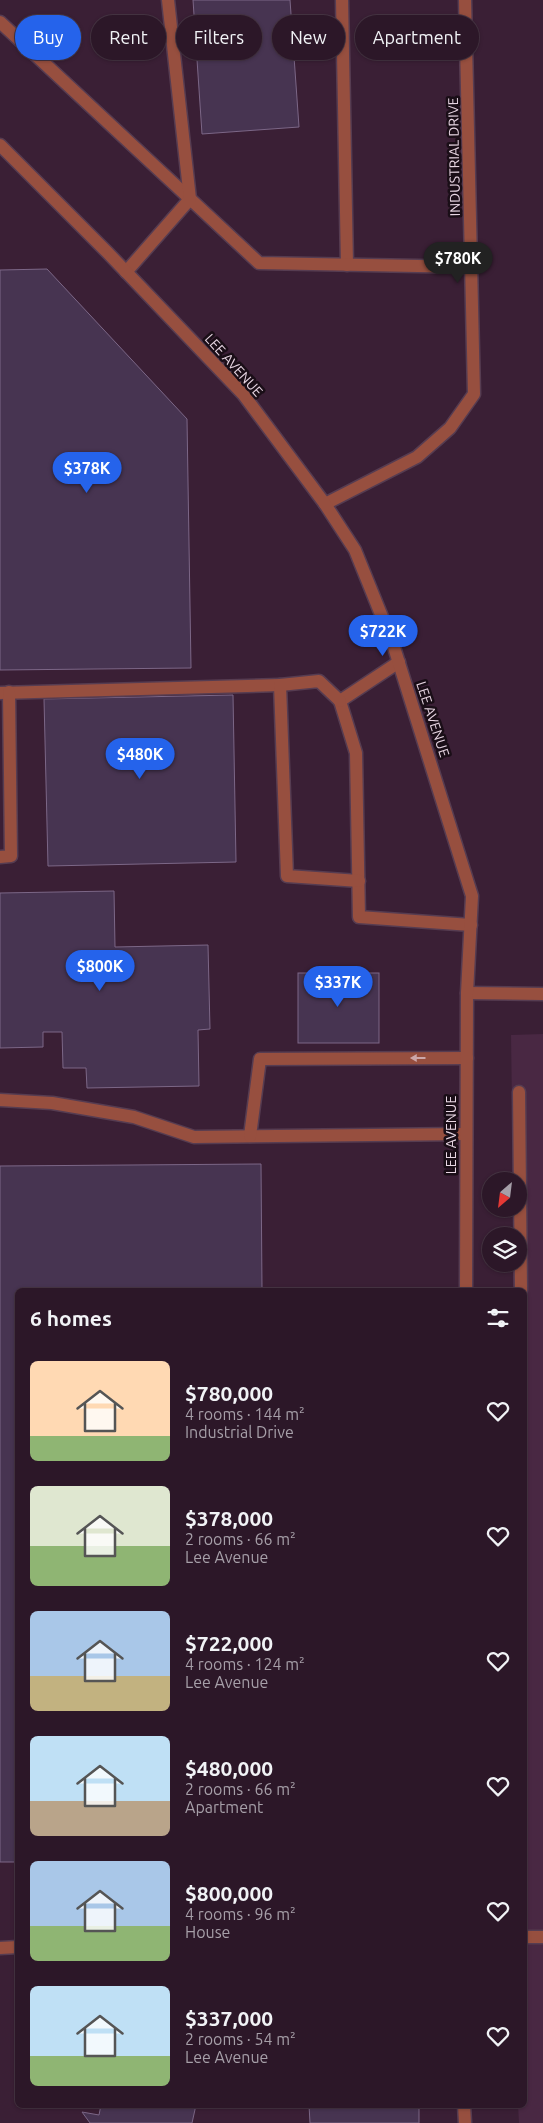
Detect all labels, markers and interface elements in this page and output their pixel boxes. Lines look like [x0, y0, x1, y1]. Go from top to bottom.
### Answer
chip: Buy [15, 15, 81, 60]
chip: Rent [91, 15, 166, 60]
chip: Filters [176, 15, 262, 60]
chip: New [272, 15, 345, 60]
chip: Apartment [355, 15, 479, 60]
street label: INDUSTRIAL DRIVE [445, 97, 463, 217]
pin: $780K [423, 242, 493, 284]
text: $780K [435, 249, 481, 267]
street label: LEE AVENUE [202, 330, 266, 400]
pin: $378K [52, 452, 122, 494]
text: $378K [64, 459, 110, 477]
pin: $722K [348, 614, 418, 657]
text: $722K [360, 622, 406, 640]
street label: LEE AVENUE [413, 679, 453, 759]
pin: $480K [105, 738, 175, 780]
text: $480K [117, 745, 163, 763]
pin: $800K [65, 950, 135, 992]
text: $800K [77, 957, 123, 975]
pin: $337K [303, 966, 373, 1008]
text: $337K [315, 973, 361, 991]
one-way arrow [410, 1054, 426, 1062]
street label: LEE AVENUE [443, 1096, 459, 1174]
north arrow [482, 1172, 528, 1218]
map controls [482, 1172, 527, 1272]
button: layers [482, 1227, 527, 1272]
icon: filters [484, 1304, 512, 1332]
text: 6 homes [30, 1306, 112, 1330]
icon: home [70, 1381, 130, 1441]
text: $780,000 [185, 1381, 273, 1405]
icon: heart [484, 1397, 512, 1425]
text: 4 rooms · 144 m² [185, 1405, 305, 1423]
text: Industrial Drive [185, 1423, 294, 1441]
icon: home [70, 1506, 130, 1566]
text: $378,000 [185, 1506, 273, 1530]
icon: heart [484, 1522, 512, 1550]
text: 2 rooms · 66 m² [185, 1530, 296, 1548]
text: Lee Avenue [185, 1548, 268, 1566]
icon: home [70, 1631, 130, 1691]
text: $722,000 [185, 1631, 273, 1655]
icon: heart [484, 1647, 512, 1675]
text: 4 rooms · 124 m² [185, 1655, 305, 1673]
text: Lee Avenue [185, 1673, 268, 1691]
icon: home [70, 1756, 130, 1816]
text: $480,000 [185, 1756, 273, 1780]
icon: heart [484, 1772, 512, 1800]
text: 2 rooms · 66 m² [185, 1780, 296, 1798]
text: Apartment [185, 1798, 263, 1816]
icon: home [70, 1881, 130, 1941]
text: $800,000 [185, 1881, 273, 1905]
icon: heart [484, 1897, 512, 1925]
text: 4 rooms · 96 m² [185, 1905, 296, 1923]
text: House [185, 1923, 230, 1941]
icon: home [70, 2006, 130, 2066]
text: $337,000 [185, 2006, 273, 2030]
icon: heart [484, 2022, 512, 2050]
text: 2 rooms · 54 m² [185, 2030, 296, 2048]
text: Lee Avenue [185, 2048, 268, 2066]

